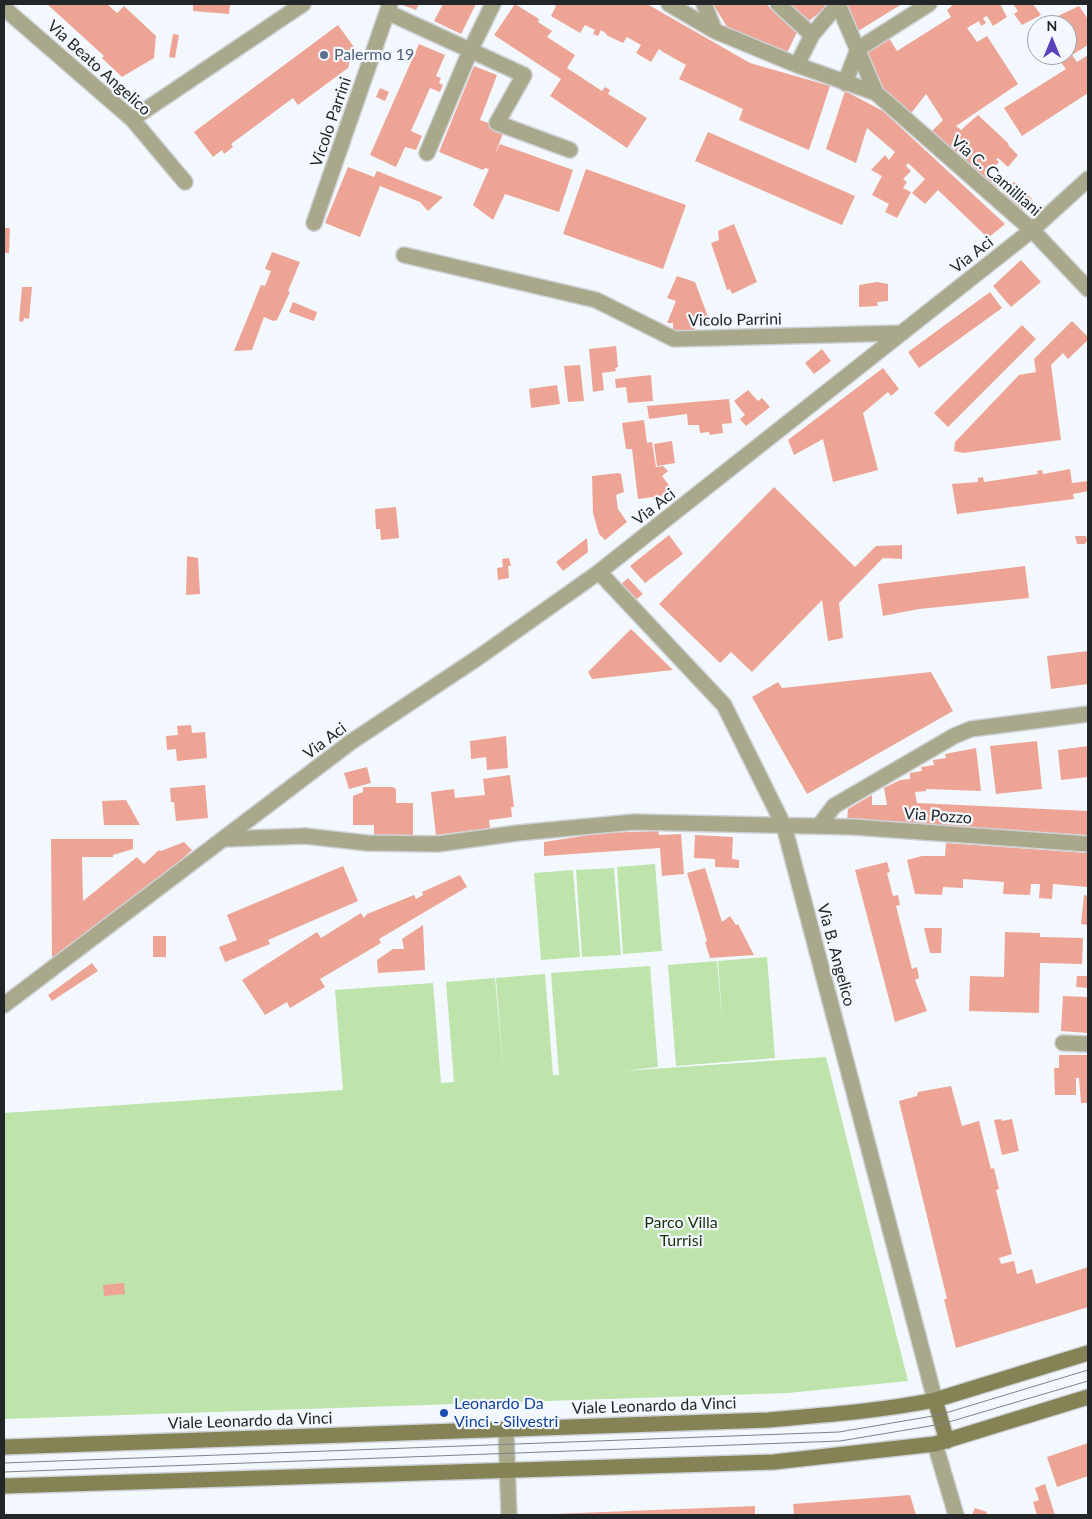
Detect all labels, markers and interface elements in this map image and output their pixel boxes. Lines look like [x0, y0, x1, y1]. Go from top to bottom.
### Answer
north arrow [1027, 15, 1077, 65]
street label: Via Beato Angelico [43, 16, 155, 120]
text: N [1047, 17, 1057, 34]
place label: Palermo 19 [334, 45, 414, 65]
marker: Palermo 19 [318, 49, 330, 61]
street label: Vicolo Parrini [307, 75, 355, 169]
street label: Via C. Camilliani [947, 132, 1045, 220]
street label: Via Aci [947, 232, 997, 278]
street label: Vicolo Parrini [688, 310, 782, 330]
street label: Via Aci [629, 484, 679, 530]
street label: Via Aci [300, 719, 350, 763]
street label: Via Pozzo [903, 804, 973, 828]
street label: Via B. Angelico [813, 902, 859, 1008]
park label: Parco Villa Turrisi [644, 1213, 718, 1251]
place label: Leonardo Da Vinci - Silvestri [454, 1394, 558, 1432]
street label: Viale Leonardo da Vinci [571, 1394, 737, 1418]
marker: Leonardo Da Vinci - Silvestri [438, 1407, 450, 1419]
street label: Viale Leonardo da Vinci [167, 1409, 333, 1433]

